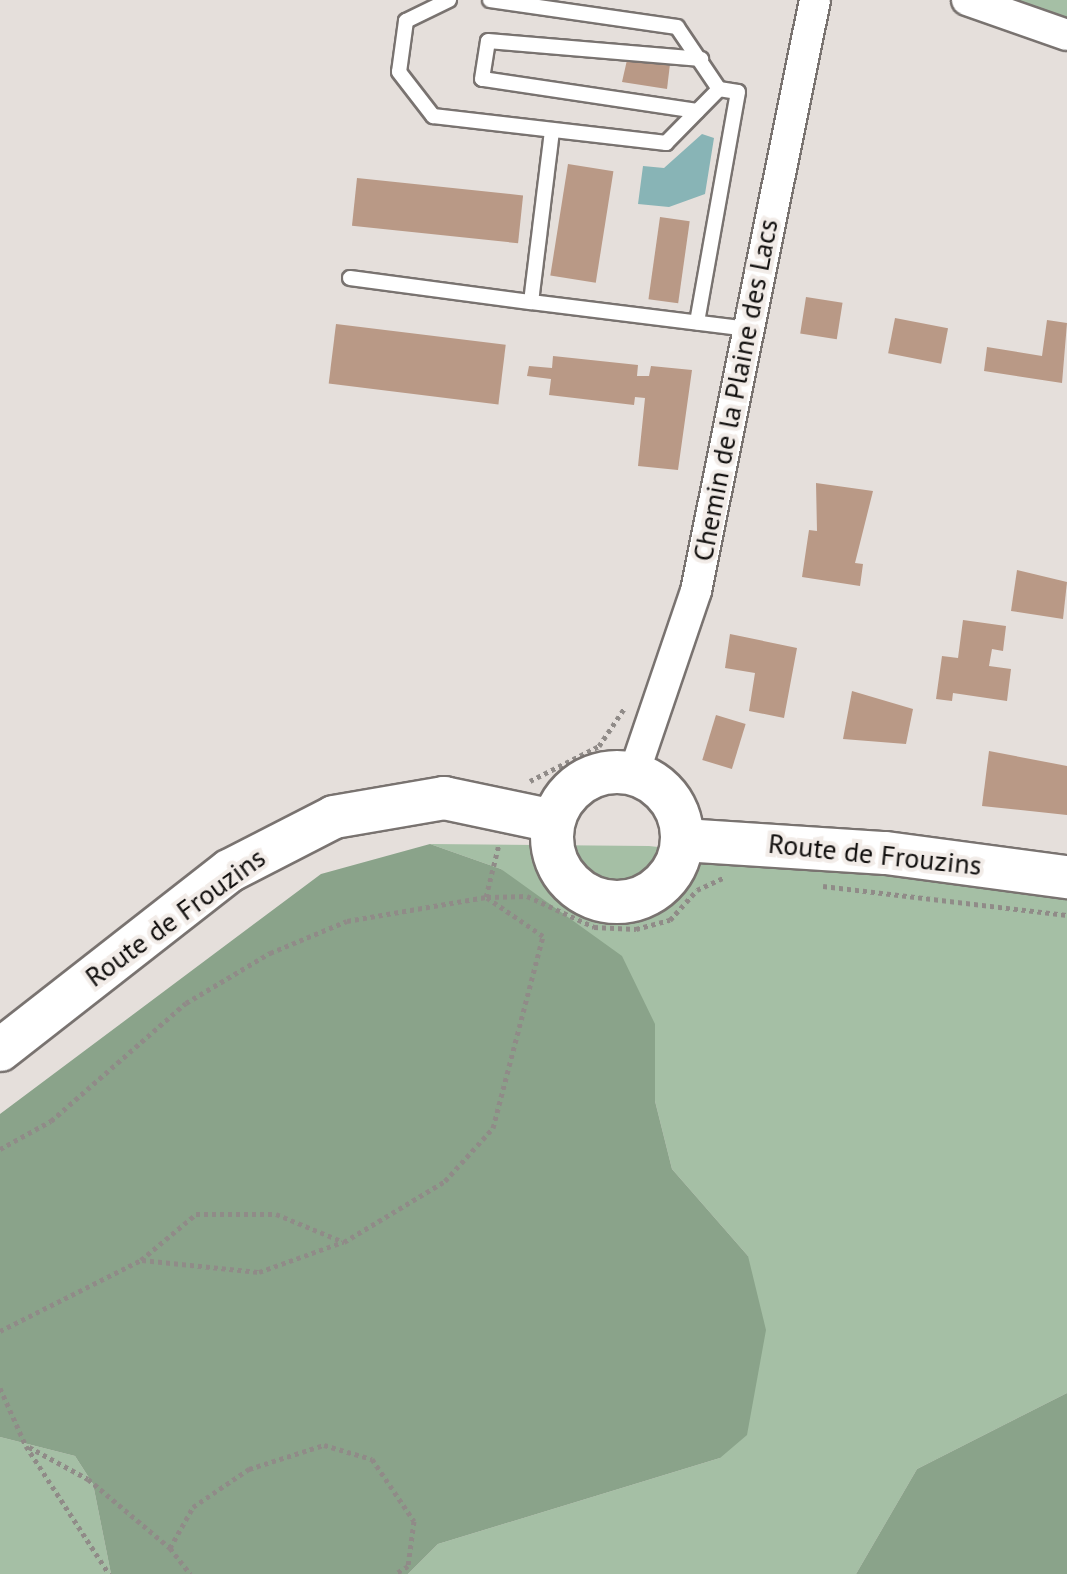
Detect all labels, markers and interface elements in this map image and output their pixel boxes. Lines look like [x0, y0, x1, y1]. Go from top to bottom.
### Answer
street label: Chemin de la Plaine des Lacs [685, 216, 785, 564]
street label: Route de Frouzins [767, 826, 983, 882]
street label: Route de Frouzins [78, 840, 272, 994]

